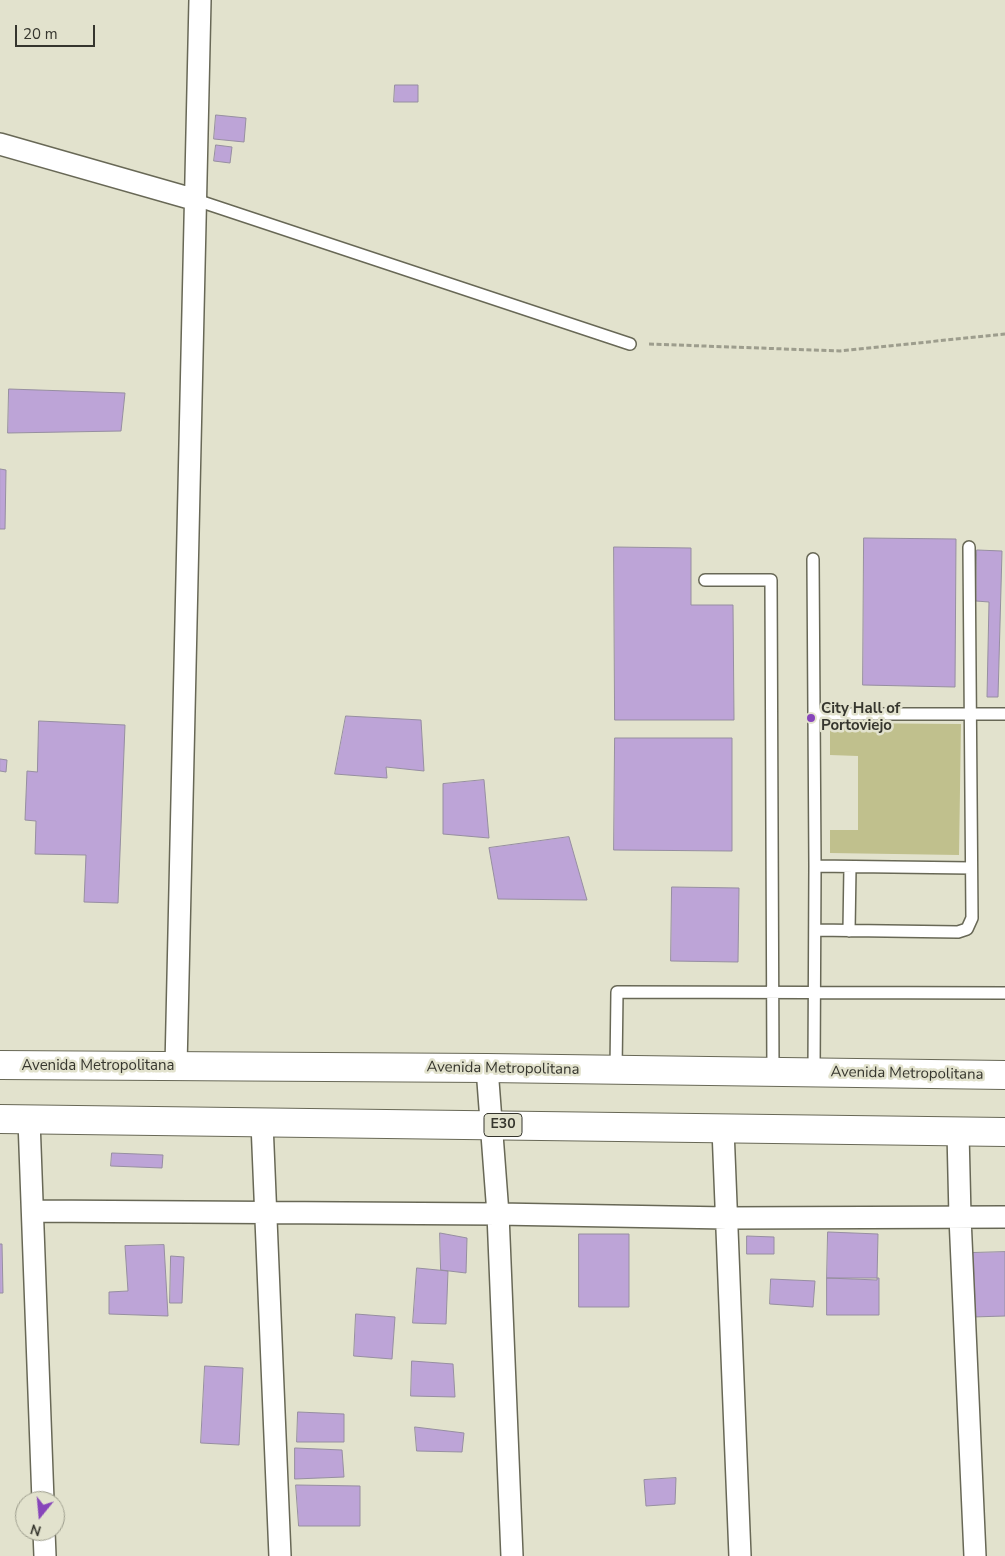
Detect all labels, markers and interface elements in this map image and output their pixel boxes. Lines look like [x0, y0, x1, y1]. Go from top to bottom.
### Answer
scale bar [18, 15, 98, 47]
text: 20 m [23, 24, 58, 44]
place label: City Hall of Portoviejo [821, 700, 900, 735]
marker: City Hall of Portoviejo [805, 712, 817, 724]
street label: Avenida Metropolitana [21, 1057, 175, 1075]
street label: Avenida Metropolitana [426, 1059, 580, 1079]
street label: Avenida Metropolitana [830, 1064, 984, 1084]
road number: E30 [484, 1114, 522, 1136]
north arrow [15, 1491, 65, 1541]
text: N [28, 1519, 44, 1540]

